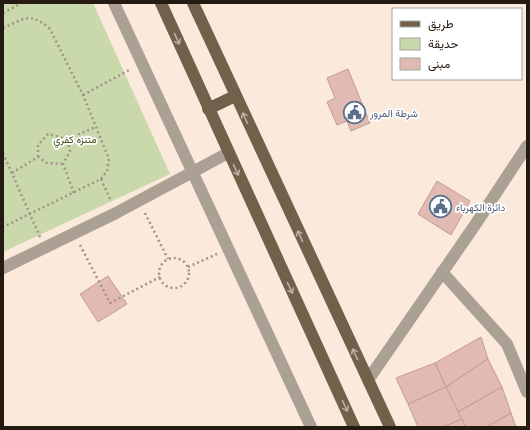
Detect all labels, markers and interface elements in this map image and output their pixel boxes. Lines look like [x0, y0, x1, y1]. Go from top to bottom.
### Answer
legend [392, 8, 522, 80]
text: طريق [428, 16, 454, 32]
one-way arrow [174, 32, 181, 44]
text: حديقة [428, 36, 458, 51]
text: مبنى [428, 56, 450, 72]
public building icon: شرطة المرور [341, 100, 367, 126]
place label: شرطة المرور [369, 107, 418, 120]
one-way arrow [241, 112, 248, 124]
park label: متنزه كفري [53, 133, 97, 148]
one-way arrow [233, 164, 240, 176]
public building icon: دائرة الكهرباء [427, 194, 453, 220]
place label: دائرة الكهرباء [456, 201, 505, 214]
one-way arrow [296, 230, 303, 242]
one-way arrow [287, 282, 294, 294]
one-way arrow [351, 348, 358, 360]
one-way arrow [342, 400, 349, 412]

